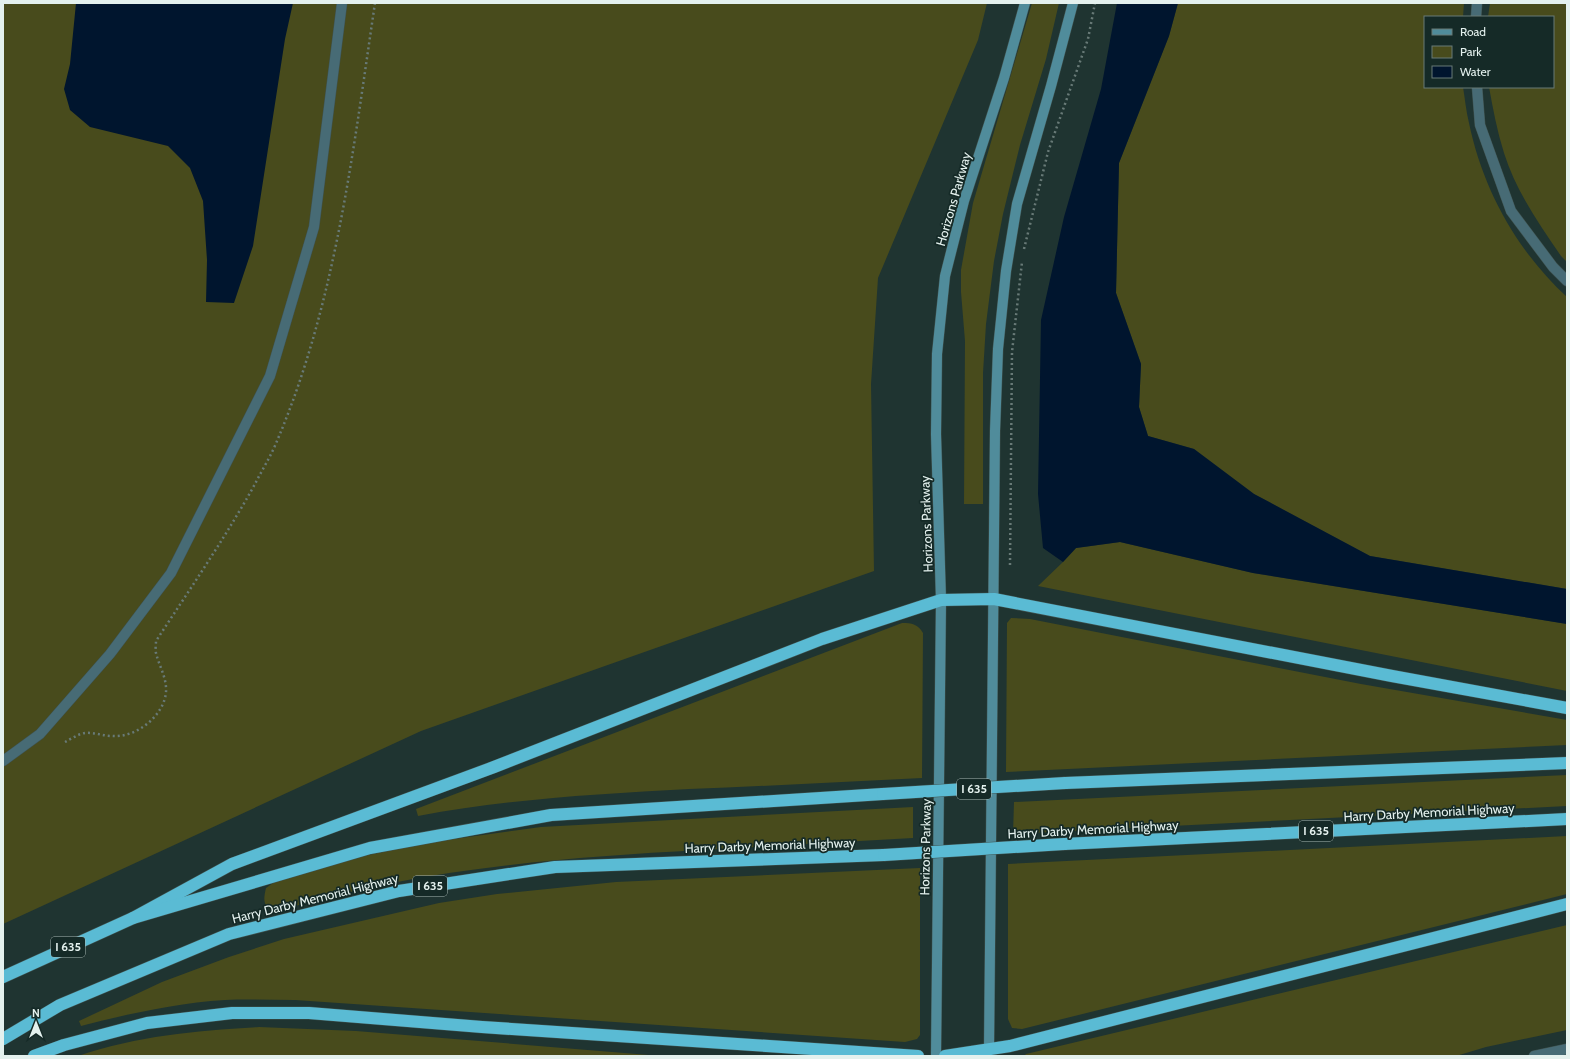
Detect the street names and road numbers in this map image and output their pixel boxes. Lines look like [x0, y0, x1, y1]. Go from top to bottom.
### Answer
street label: Horizons Parkway [932, 150, 974, 248]
street label: Horizons Parkway [916, 475, 936, 573]
road number: I 635 [957, 779, 991, 799]
street label: Horizons Parkway [916, 798, 934, 896]
street label: Harry Darby Memorial Highway [1343, 800, 1515, 824]
street label: Harry Darby Memorial Highway [1007, 817, 1179, 841]
road number: I 635 [1299, 821, 1333, 841]
street label: Harry Darby Memorial Highway [684, 834, 856, 856]
street label: Harry Darby Memorial Highway [230, 869, 400, 926]
road number: I 635 [413, 876, 447, 896]
road number: I 635 [51, 937, 85, 957]

